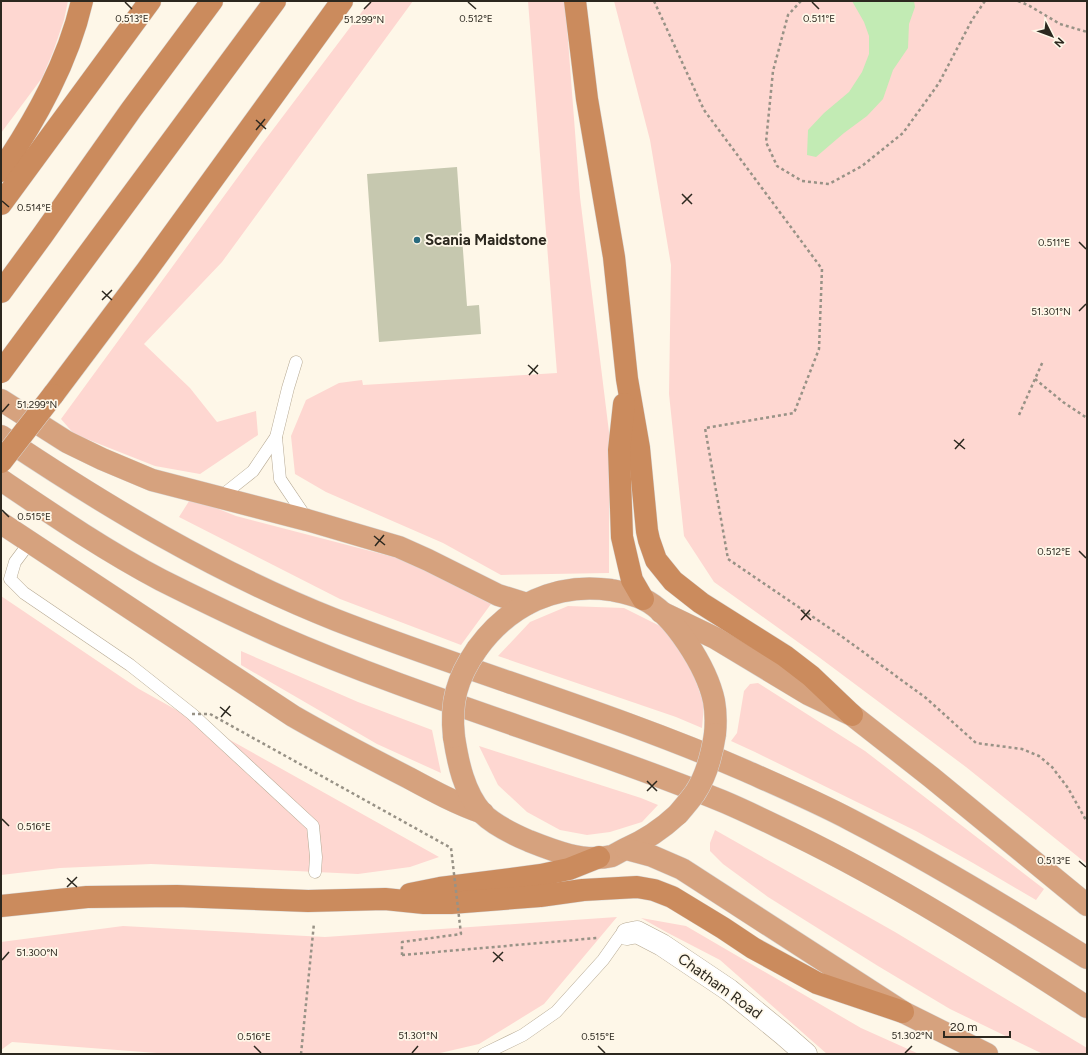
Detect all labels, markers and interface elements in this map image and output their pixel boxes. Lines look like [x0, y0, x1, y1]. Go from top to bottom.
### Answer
text: 0.513°E [115, 12, 149, 25]
text: 0.512°E [459, 12, 493, 25]
text: 0.511°E [803, 12, 835, 25]
text: 51.299°N [344, 13, 384, 26]
north arrow [1032, 16, 1072, 56]
text: N [1051, 35, 1067, 50]
text: 0.514°E [17, 201, 51, 214]
place label: Scania Maidstone [425, 231, 547, 249]
marker: Scania Maidstone [412, 235, 422, 245]
text: 0.511°E [1038, 236, 1070, 249]
text: 51.301°N [1031, 305, 1071, 318]
text: 51.299°N [17, 398, 57, 411]
text: 0.515°E [17, 510, 51, 523]
text: 0.512°E [1037, 545, 1071, 558]
text: 0.516°E [17, 820, 51, 833]
text: 0.513°E [1037, 854, 1071, 867]
text: 51.300°N [16, 946, 58, 959]
street label: Chatham Road [674, 949, 766, 1023]
scale bar [944, 1013, 1010, 1039]
text: 20 m [950, 1020, 978, 1034]
text: 51.301°N [398, 1029, 438, 1042]
text: 51.302°N [892, 1029, 932, 1042]
text: 0.516°E [237, 1030, 271, 1043]
text: 0.515°E [581, 1030, 615, 1043]

